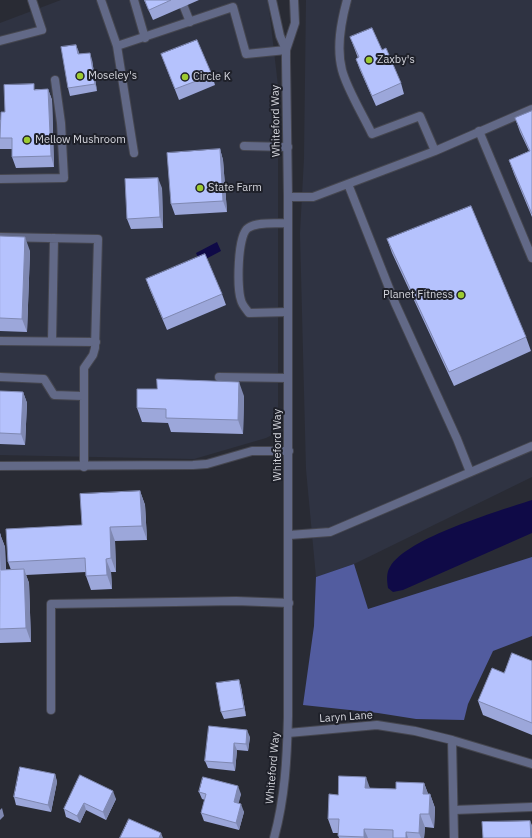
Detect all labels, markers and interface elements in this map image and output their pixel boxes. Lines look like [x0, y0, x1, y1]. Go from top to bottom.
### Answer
place label: Zaxby's [377, 53, 415, 67]
marker: Zaxby's [364, 55, 374, 65]
place label: Moseley's [88, 69, 137, 83]
place label: Circle K [193, 70, 231, 84]
marker: Moseley's [75, 71, 85, 81]
marker: Circle K [180, 72, 190, 82]
street label: Whiteford Way [269, 85, 283, 157]
place label: Mellow Mushroom [35, 133, 126, 147]
marker: Mellow Mushroom [22, 135, 32, 145]
place label: State Farm [208, 181, 262, 195]
marker: State Farm [195, 183, 205, 193]
place label: Planet Fitness [383, 288, 453, 302]
marker: Planet Fitness [456, 290, 466, 300]
street label: Whiteford Way [271, 409, 285, 481]
street label: Laryn Lane [319, 709, 373, 725]
street label: Whiteford Way [263, 731, 283, 805]

